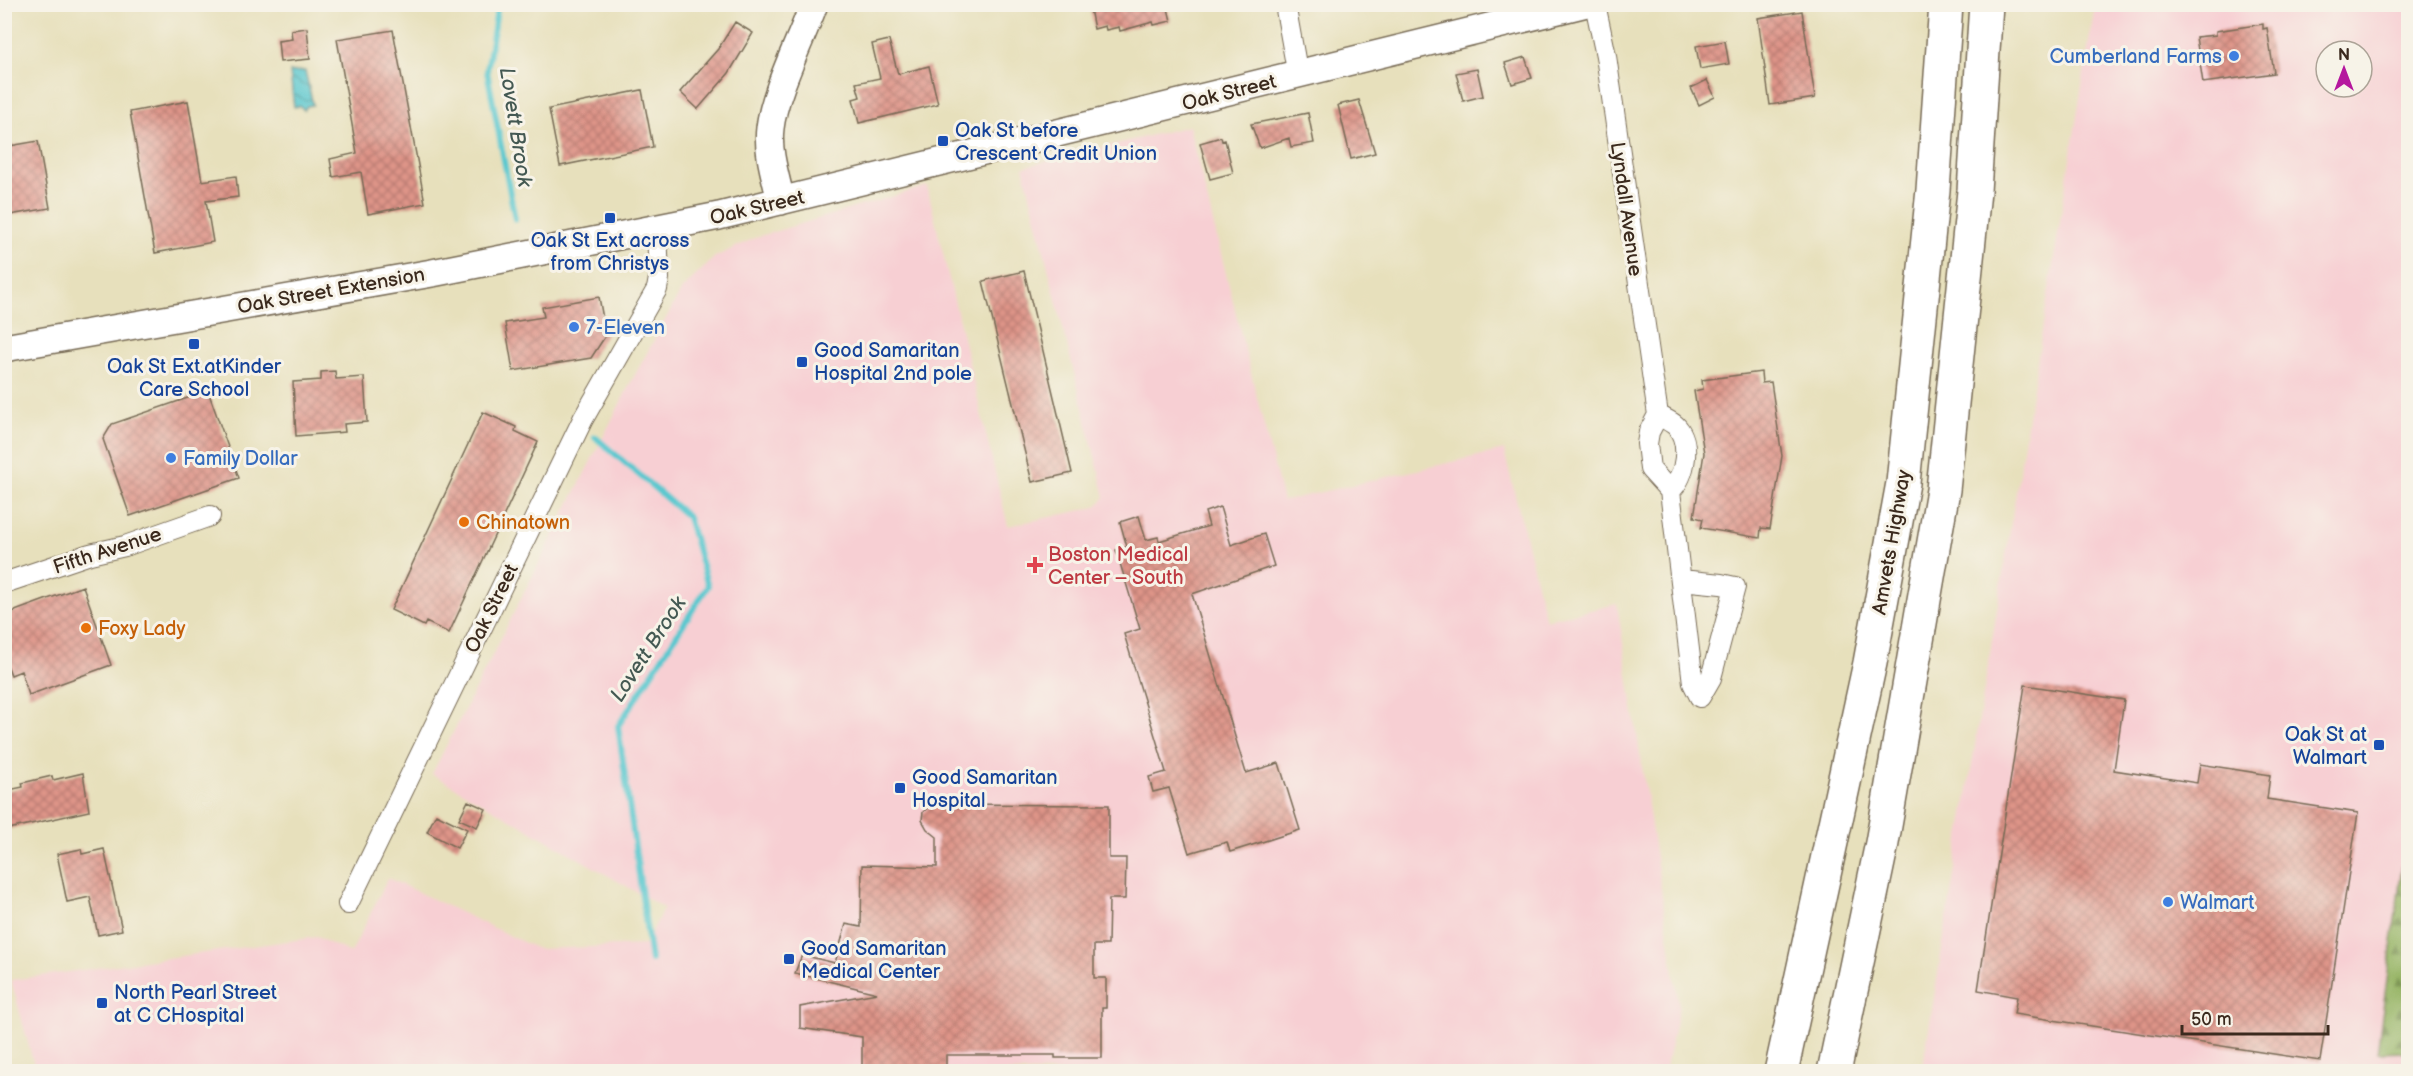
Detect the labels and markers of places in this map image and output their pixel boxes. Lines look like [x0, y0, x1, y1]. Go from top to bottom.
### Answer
place label: Cumberland Farms [2050, 45, 2222, 69]
marker: Cumberland Farms [2227, 49, 2241, 63]
place label: Oak St before Crescent Credit Union [955, 119, 1157, 166]
marker: Oak St before Crescent Credit Union [936, 134, 950, 148]
marker: Oak St Ext across from Christys [603, 211, 617, 225]
place label: Oak St Ext across from Christys [531, 229, 689, 276]
place label: 7-Eleven [586, 316, 665, 340]
marker: 7-Eleven [567, 320, 581, 334]
marker: Oak St Ext.atKinder Care School [187, 337, 201, 351]
place label: Good Samaritan Hospital 2nd pole [814, 339, 972, 386]
place label: Oak St Ext.atKinder Care School [107, 355, 282, 402]
marker: Good Samaritan Hospital 2nd pole [795, 355, 809, 369]
place label: Family Dollar [183, 447, 298, 471]
marker: Family Dollar [164, 451, 178, 465]
place label: Chinatown [476, 511, 570, 535]
marker: Chinatown [457, 515, 471, 529]
place label: Boston Medical Center – South [1048, 543, 1188, 590]
marker: Boston Medical Center – South [1026, 556, 1044, 574]
place label: Foxy Lady [98, 617, 185, 641]
marker: Foxy Lady [79, 621, 93, 635]
place label: Oak St at Walmart [2285, 723, 2367, 770]
marker: Oak St at Walmart [2372, 738, 2386, 752]
place label: Good Samaritan Hospital [912, 766, 1058, 813]
marker: Good Samaritan Hospital [893, 781, 907, 795]
place label: Walmart [2180, 891, 2254, 915]
marker: Walmart [2161, 895, 2175, 909]
place label: Good Samaritan Medical Center [801, 937, 947, 984]
marker: Good Samaritan Medical Center [782, 952, 796, 966]
place label: North Pearl Street at C CHospital [114, 981, 277, 1028]
marker: North Pearl Street at C CHospital [95, 996, 109, 1010]

